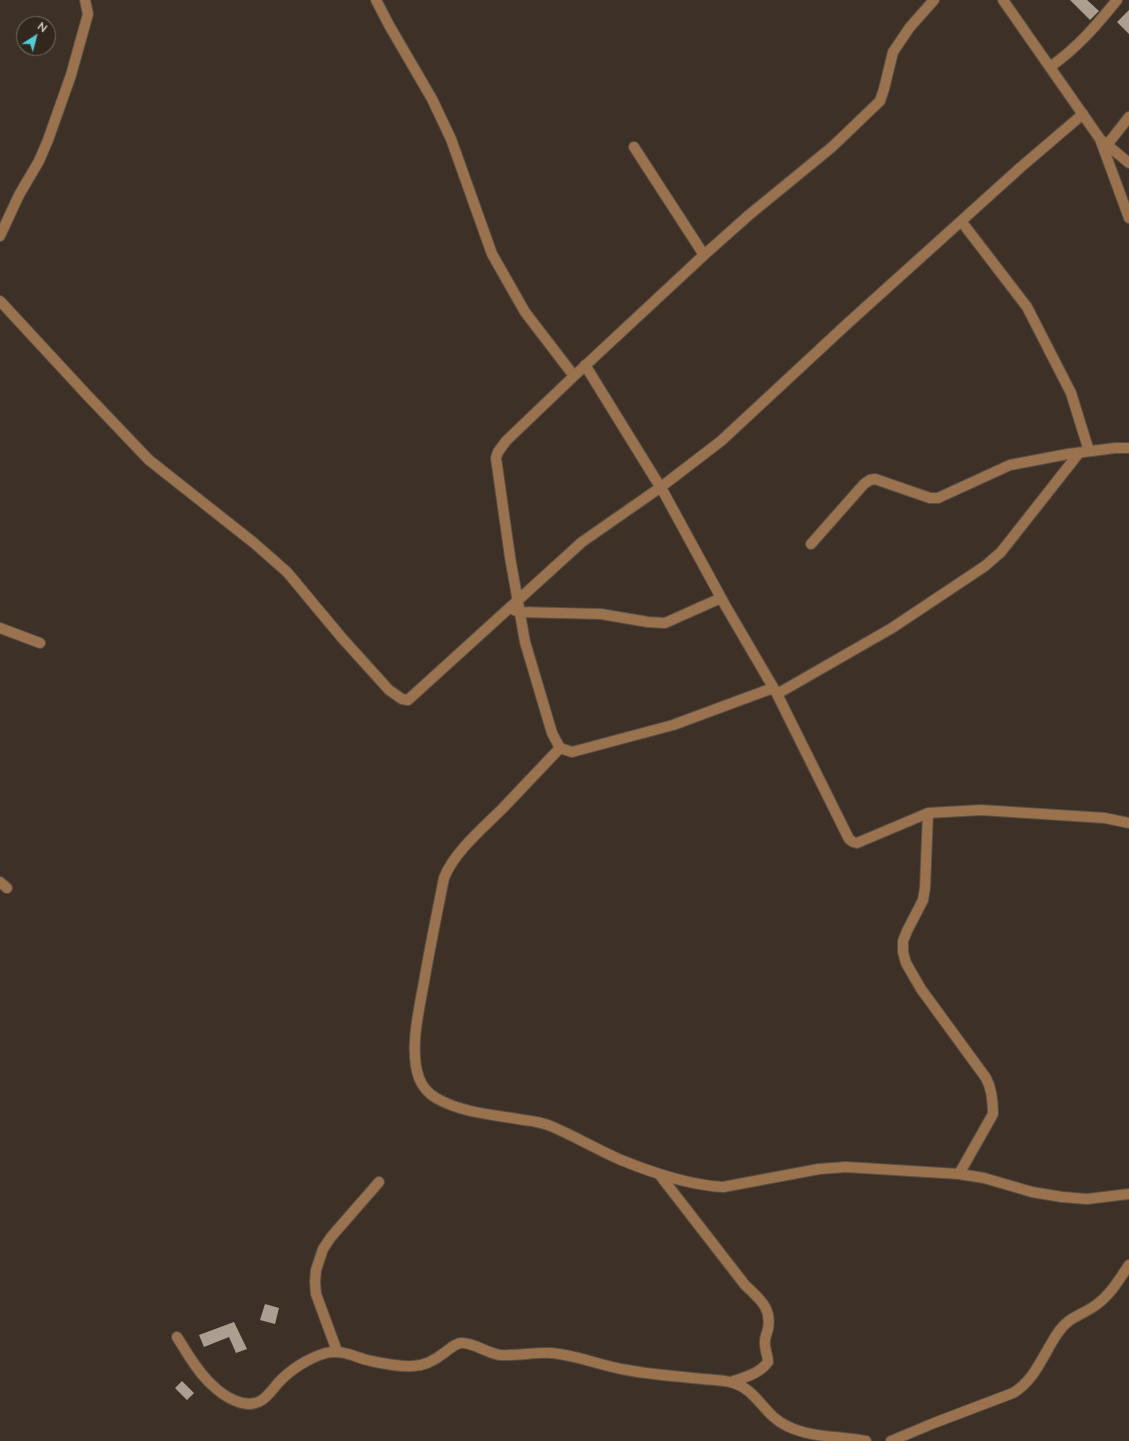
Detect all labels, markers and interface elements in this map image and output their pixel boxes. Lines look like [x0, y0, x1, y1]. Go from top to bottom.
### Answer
north arrow [16, 16, 56, 56]
text: N [36, 19, 50, 34]

